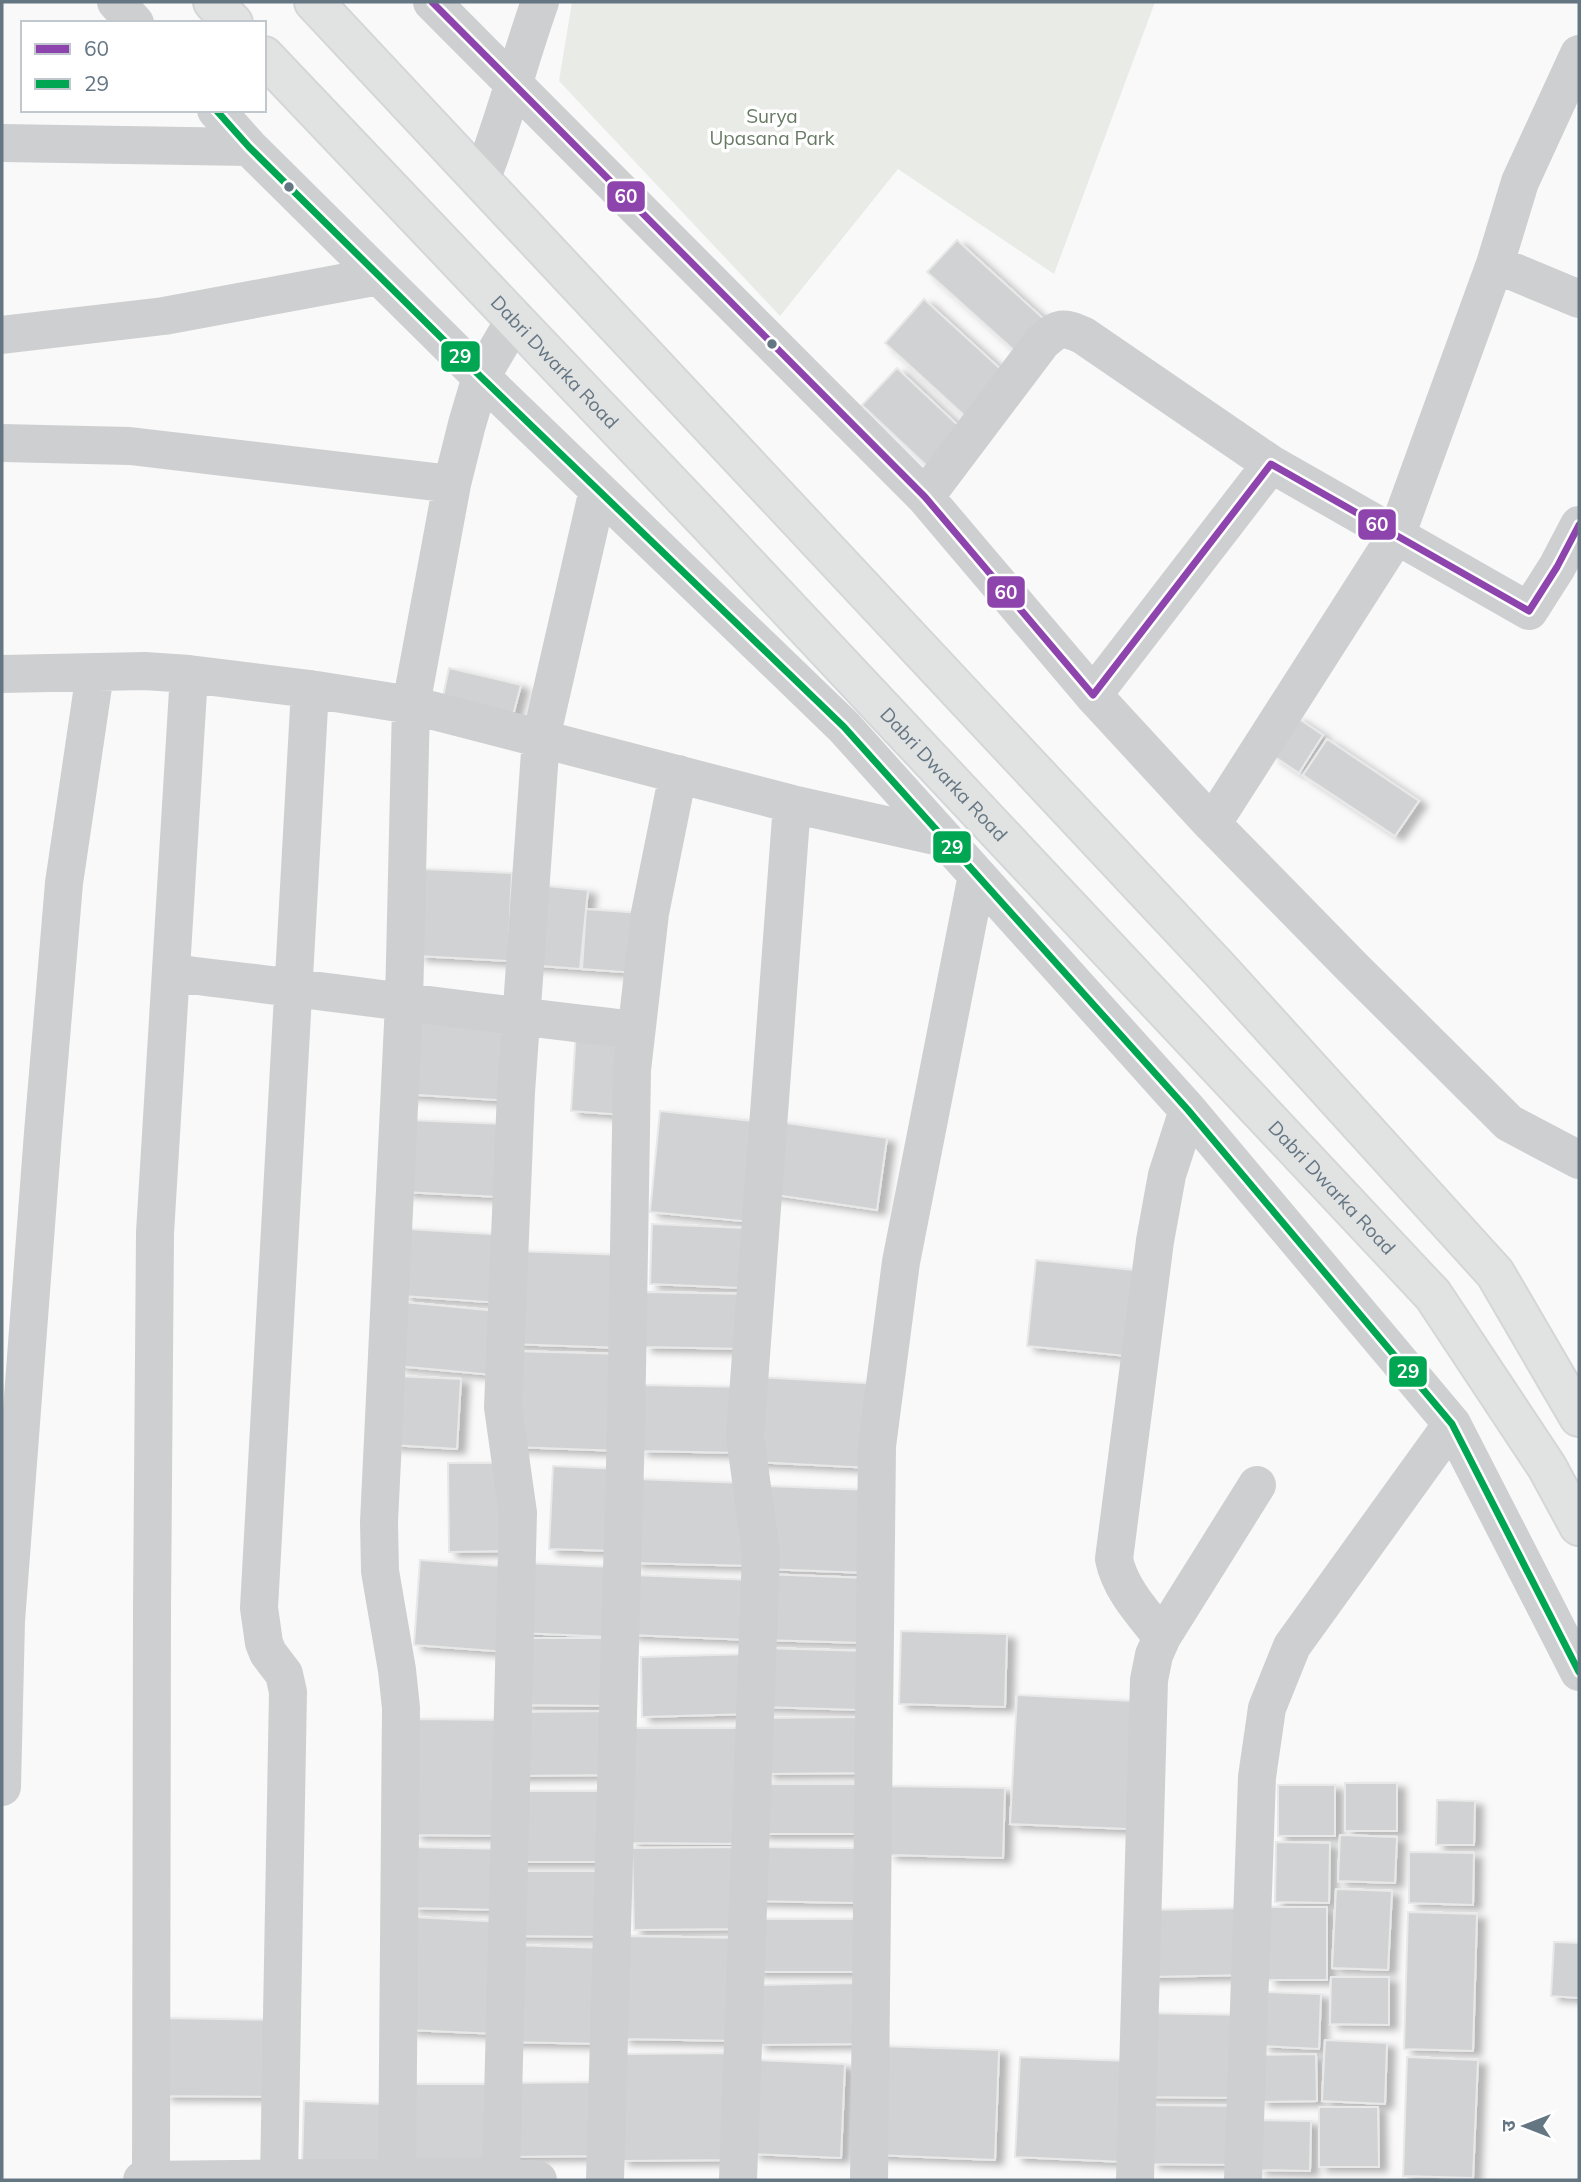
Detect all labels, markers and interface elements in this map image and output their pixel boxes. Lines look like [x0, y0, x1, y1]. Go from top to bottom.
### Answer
legend [21, 21, 266, 112]
text: 60 [84, 35, 109, 61]
text: 29 [84, 70, 109, 96]
park label: Surya Upasana Park [710, 104, 835, 150]
unlabelled marker [282, 180, 296, 194]
line badge: 60 [606, 180, 646, 213]
text: 60 [615, 184, 637, 208]
street label: Dabri Dwarka Road [486, 290, 624, 433]
unlabelled marker [765, 337, 779, 351]
line badge: 29 [440, 340, 481, 373]
text: 29 [449, 344, 471, 368]
line badge: 60 [1357, 508, 1397, 541]
text: 60 [1366, 512, 1388, 536]
line badge: 60 [986, 575, 1026, 609]
text: 60 [995, 580, 1017, 604]
street label: Dabri Dwarka Road [875, 702, 1013, 846]
line badge: 29 [932, 830, 972, 864]
text: 29 [941, 835, 963, 859]
street label: Dabri Dwarka Road [1263, 1116, 1401, 1260]
line badge: 29 [1388, 1355, 1428, 1388]
text: 29 [1397, 1359, 1419, 1383]
north arrow [1490, 2091, 1560, 2161]
text: उ [1496, 2120, 1520, 2132]

